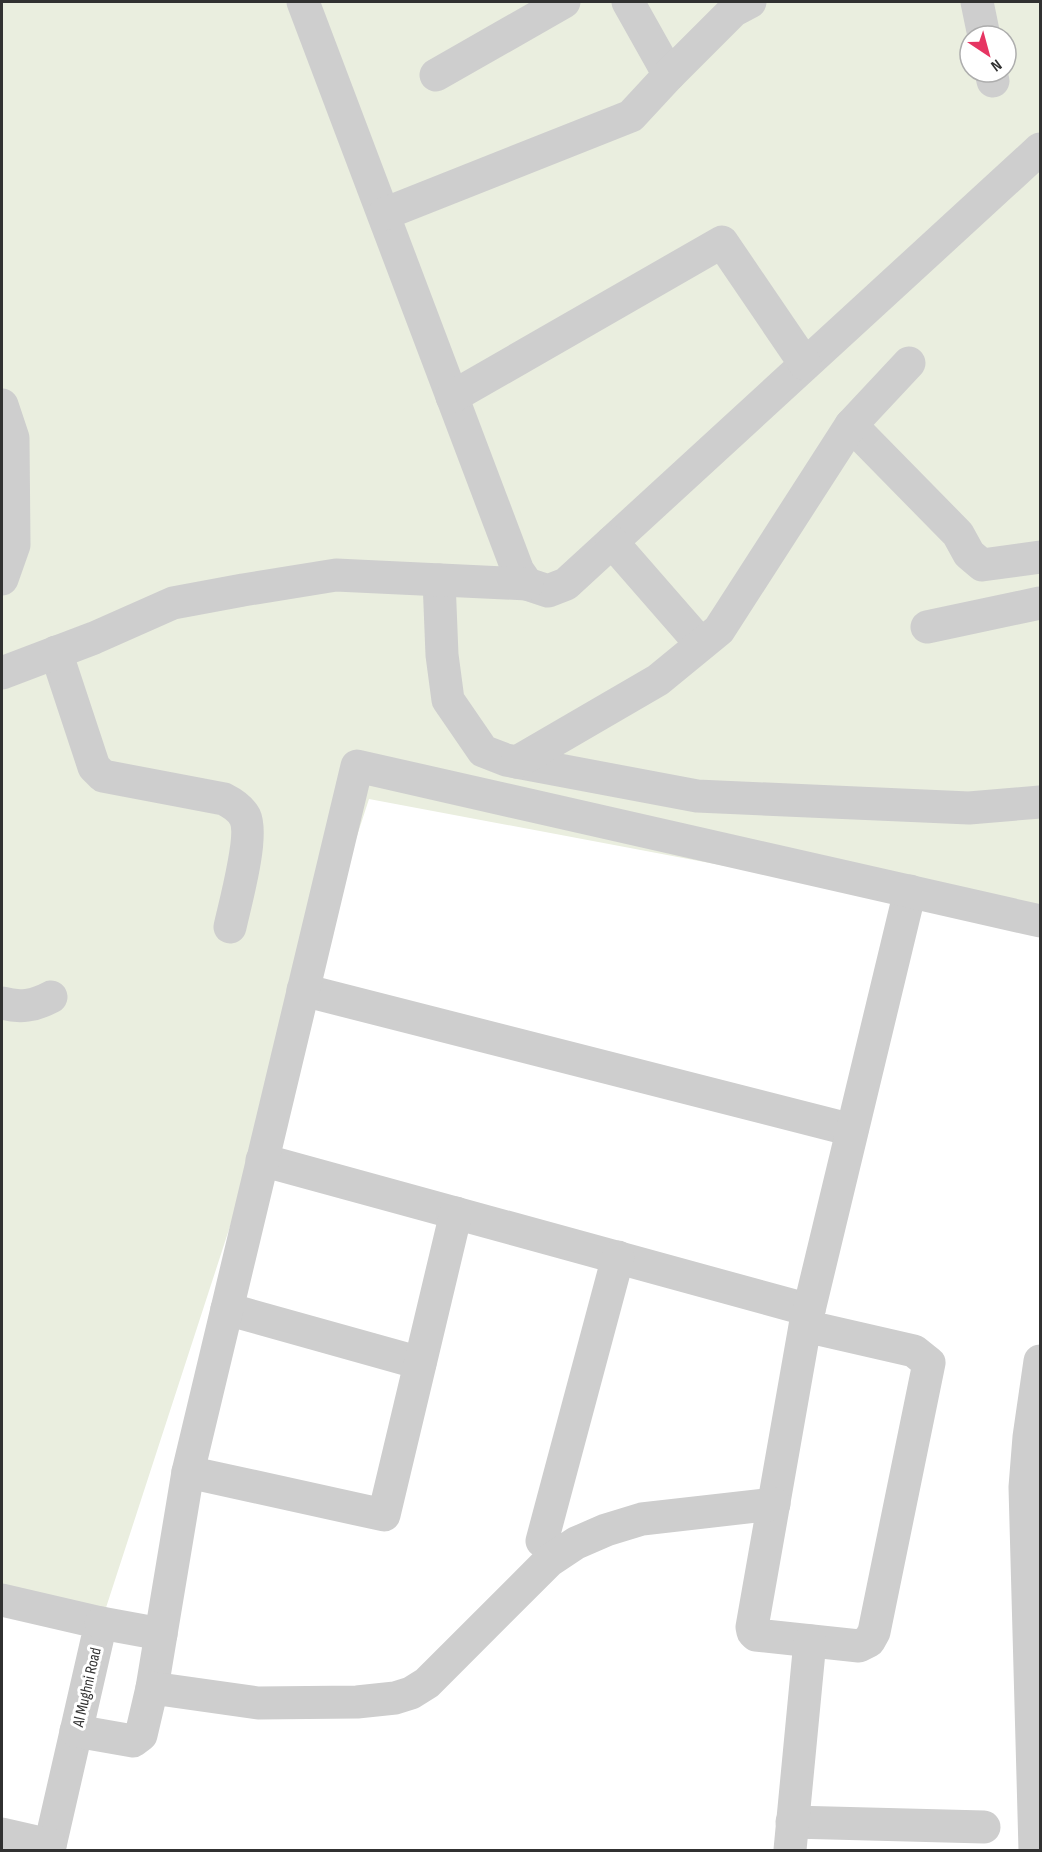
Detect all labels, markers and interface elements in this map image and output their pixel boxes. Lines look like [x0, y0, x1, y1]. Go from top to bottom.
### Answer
north arrow [958, 24, 1018, 84]
text: N [987, 55, 1005, 75]
street label: Al Mughni Road [69, 1646, 106, 1730]

